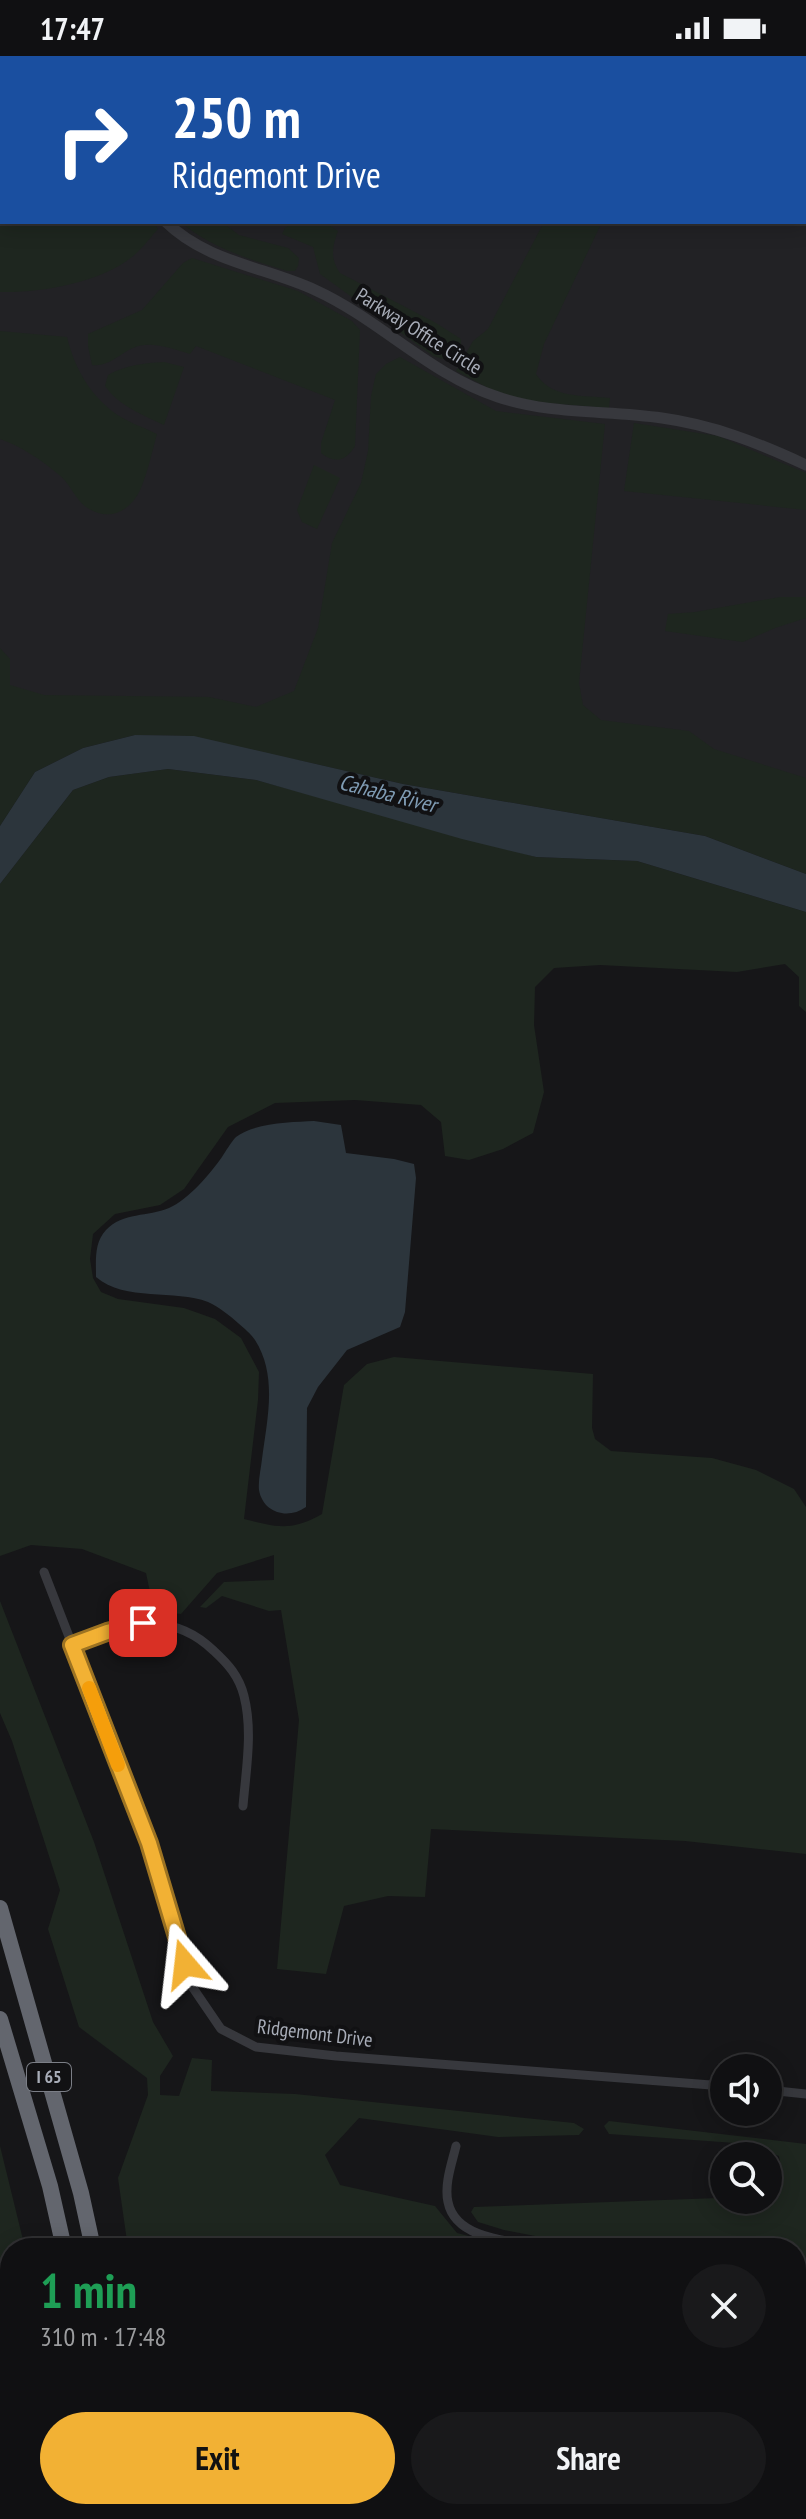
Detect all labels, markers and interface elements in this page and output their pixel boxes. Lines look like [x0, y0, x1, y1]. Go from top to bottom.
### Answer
text: 17:47 [40, 9, 105, 48]
text: 250 m [172, 81, 301, 153]
icon: right [40, 88, 144, 192]
text: Ridgemont Drive [172, 151, 381, 198]
street label: Parkway Office Circle [351, 282, 487, 380]
water label: Cahaba River [337, 767, 442, 819]
pin [109, 1589, 177, 1657]
icon: arrive [121, 1601, 165, 1645]
position arrow [143, 1922, 227, 2006]
street label: Ridgemont Drive [256, 2013, 374, 2053]
map controls [710, 2054, 782, 2214]
button: sound [710, 2054, 782, 2126]
road number: I 65 [27, 2063, 71, 2091]
button: search [710, 2142, 782, 2214]
text: 1 min [40, 2259, 137, 2321]
button: close [682, 2264, 766, 2348]
text: 310 m · 17:48 [40, 2320, 166, 2353]
button: Exit [40, 2412, 395, 2504]
button: Share [411, 2412, 766, 2504]

